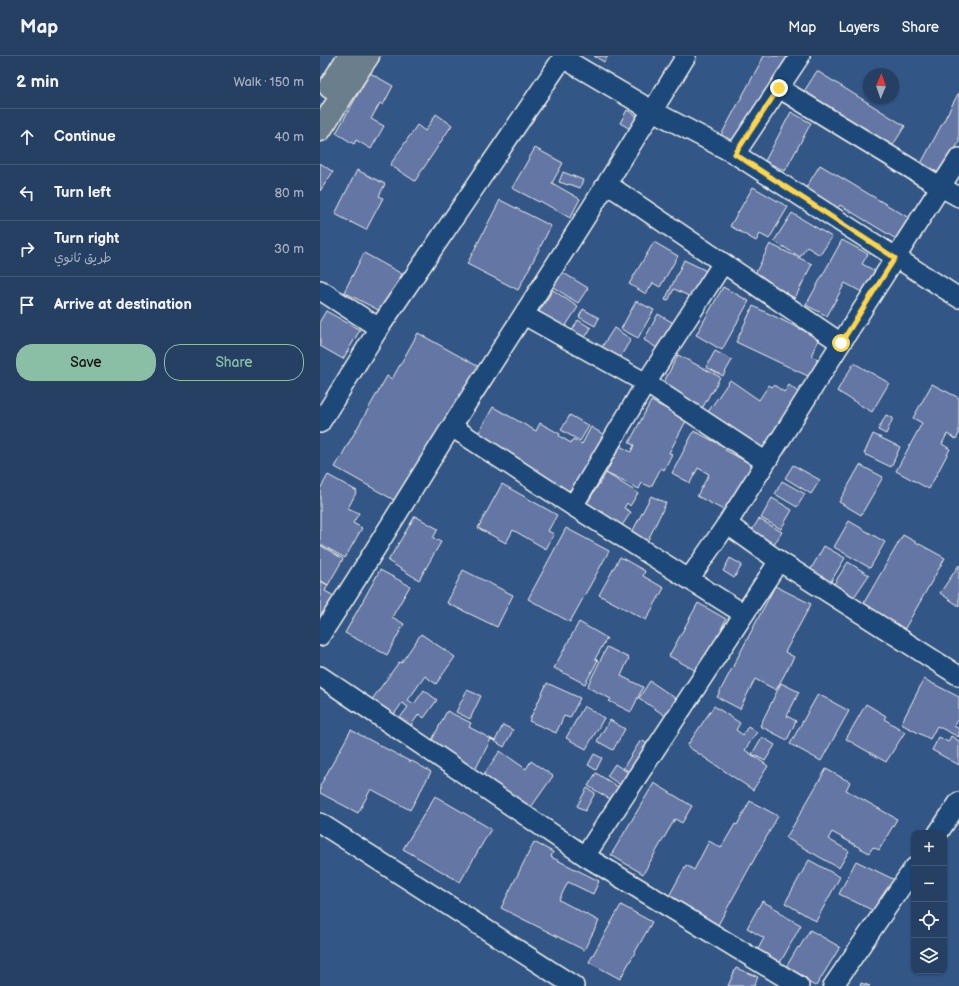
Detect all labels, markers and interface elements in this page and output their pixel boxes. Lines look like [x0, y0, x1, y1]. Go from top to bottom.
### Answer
text: Map [20, 16, 58, 39]
text: Map [788, 19, 816, 36]
text: Layers [838, 19, 880, 36]
text: Share [902, 19, 939, 36]
north arrow [863, 68, 899, 104]
text: 2 min [16, 72, 59, 92]
text: Walk · 150 m [233, 74, 304, 90]
route end [770, 79, 788, 97]
icon: ahead [16, 126, 38, 148]
text: Continue [54, 127, 116, 146]
text: 40 m [274, 129, 304, 145]
icon: left [16, 182, 38, 204]
text: Turn left [54, 183, 111, 202]
text: 80 m [275, 185, 304, 201]
text: Turn right [54, 229, 119, 248]
icon: right [16, 238, 38, 260]
text: 30 m [274, 241, 304, 257]
text: طريق ثانوي [54, 250, 112, 266]
icon: arrive [16, 294, 38, 316]
text: Arrive at destination [54, 295, 192, 314]
route start [832, 334, 850, 352]
button: Save [16, 344, 156, 381]
button: Share [164, 344, 304, 381]
map controls [911, 830, 947, 974]
button: + [911, 830, 947, 866]
button: − [911, 866, 947, 902]
button: locate [911, 902, 947, 938]
button: layers [911, 938, 947, 974]

